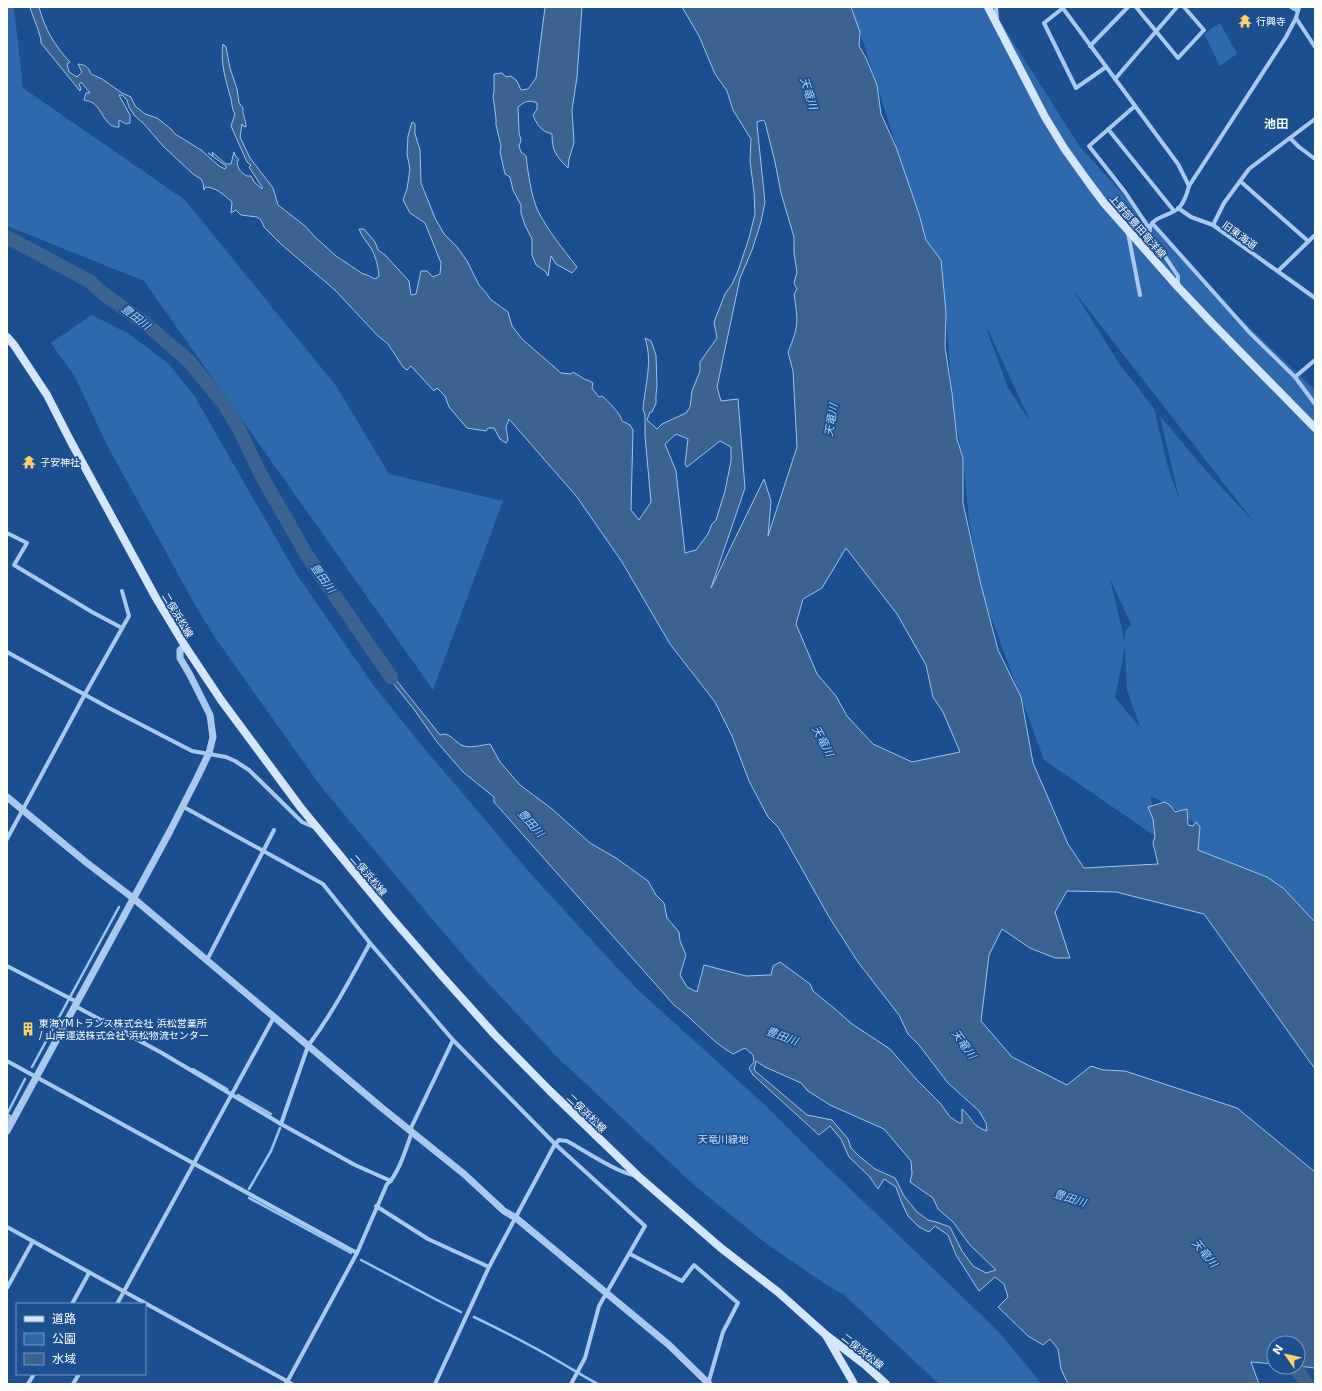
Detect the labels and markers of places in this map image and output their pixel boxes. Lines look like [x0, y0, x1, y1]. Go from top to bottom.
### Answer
temple icon: 行興寺 [1237, 13, 1253, 29]
place label: 行興寺 [1256, 16, 1286, 27]
temple icon: 子安神社 [21, 454, 37, 470]
place label: 子安神社 [40, 457, 80, 468]
place label: 東海YMトランス株式会社 浜松営業所 / 山岸運送株式会社 浜松物流センター [39, 1018, 209, 1041]
building icon: 東海YMトランス株式会社 浜松営業所 / 山岸運送株式会社 浜松物流センター [20, 1021, 36, 1037]

